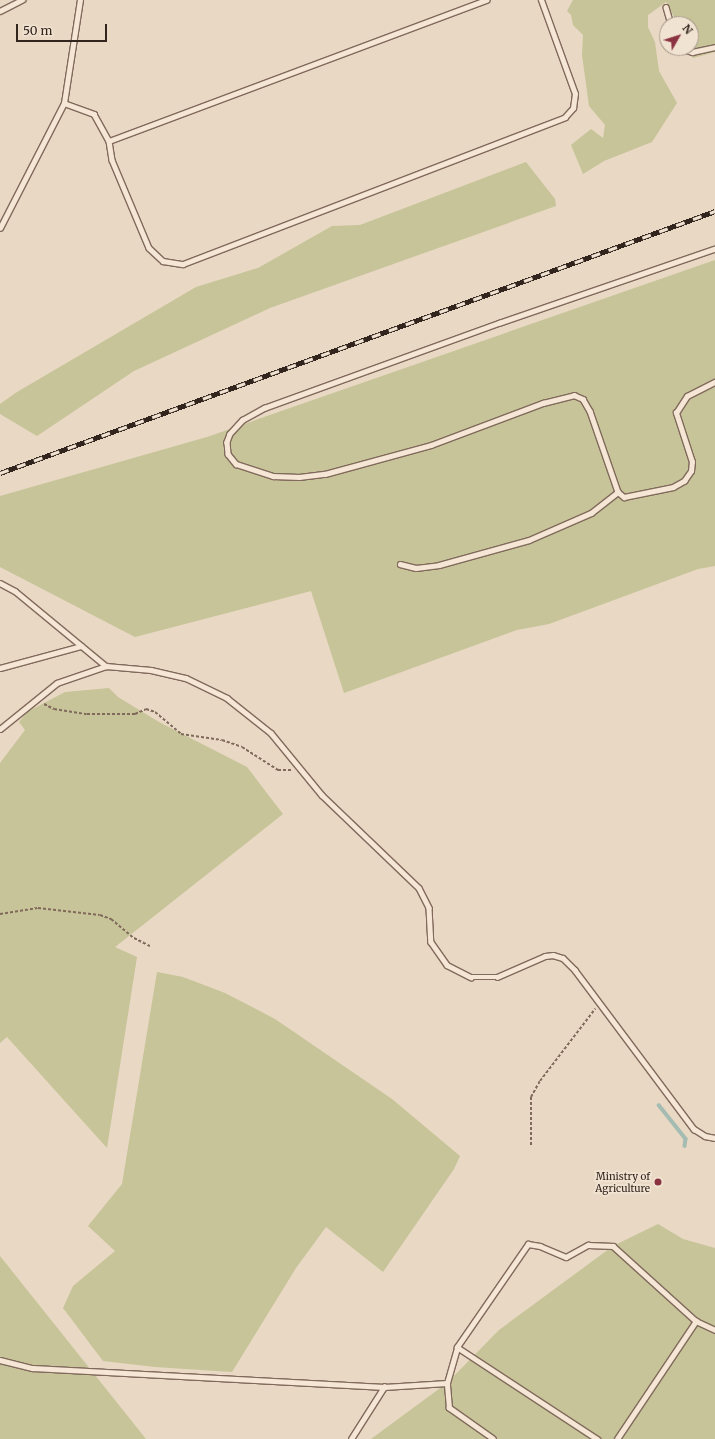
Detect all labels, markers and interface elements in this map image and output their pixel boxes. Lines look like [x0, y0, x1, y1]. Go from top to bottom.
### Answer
scale bar [18, 16, 109, 42]
north arrow [659, 16, 699, 56]
text: N [679, 21, 696, 37]
text: 50 m [23, 23, 52, 38]
place label: Ministry of Agriculture [595, 1170, 650, 1194]
marker: Ministry of Agriculture [653, 1177, 663, 1187]

